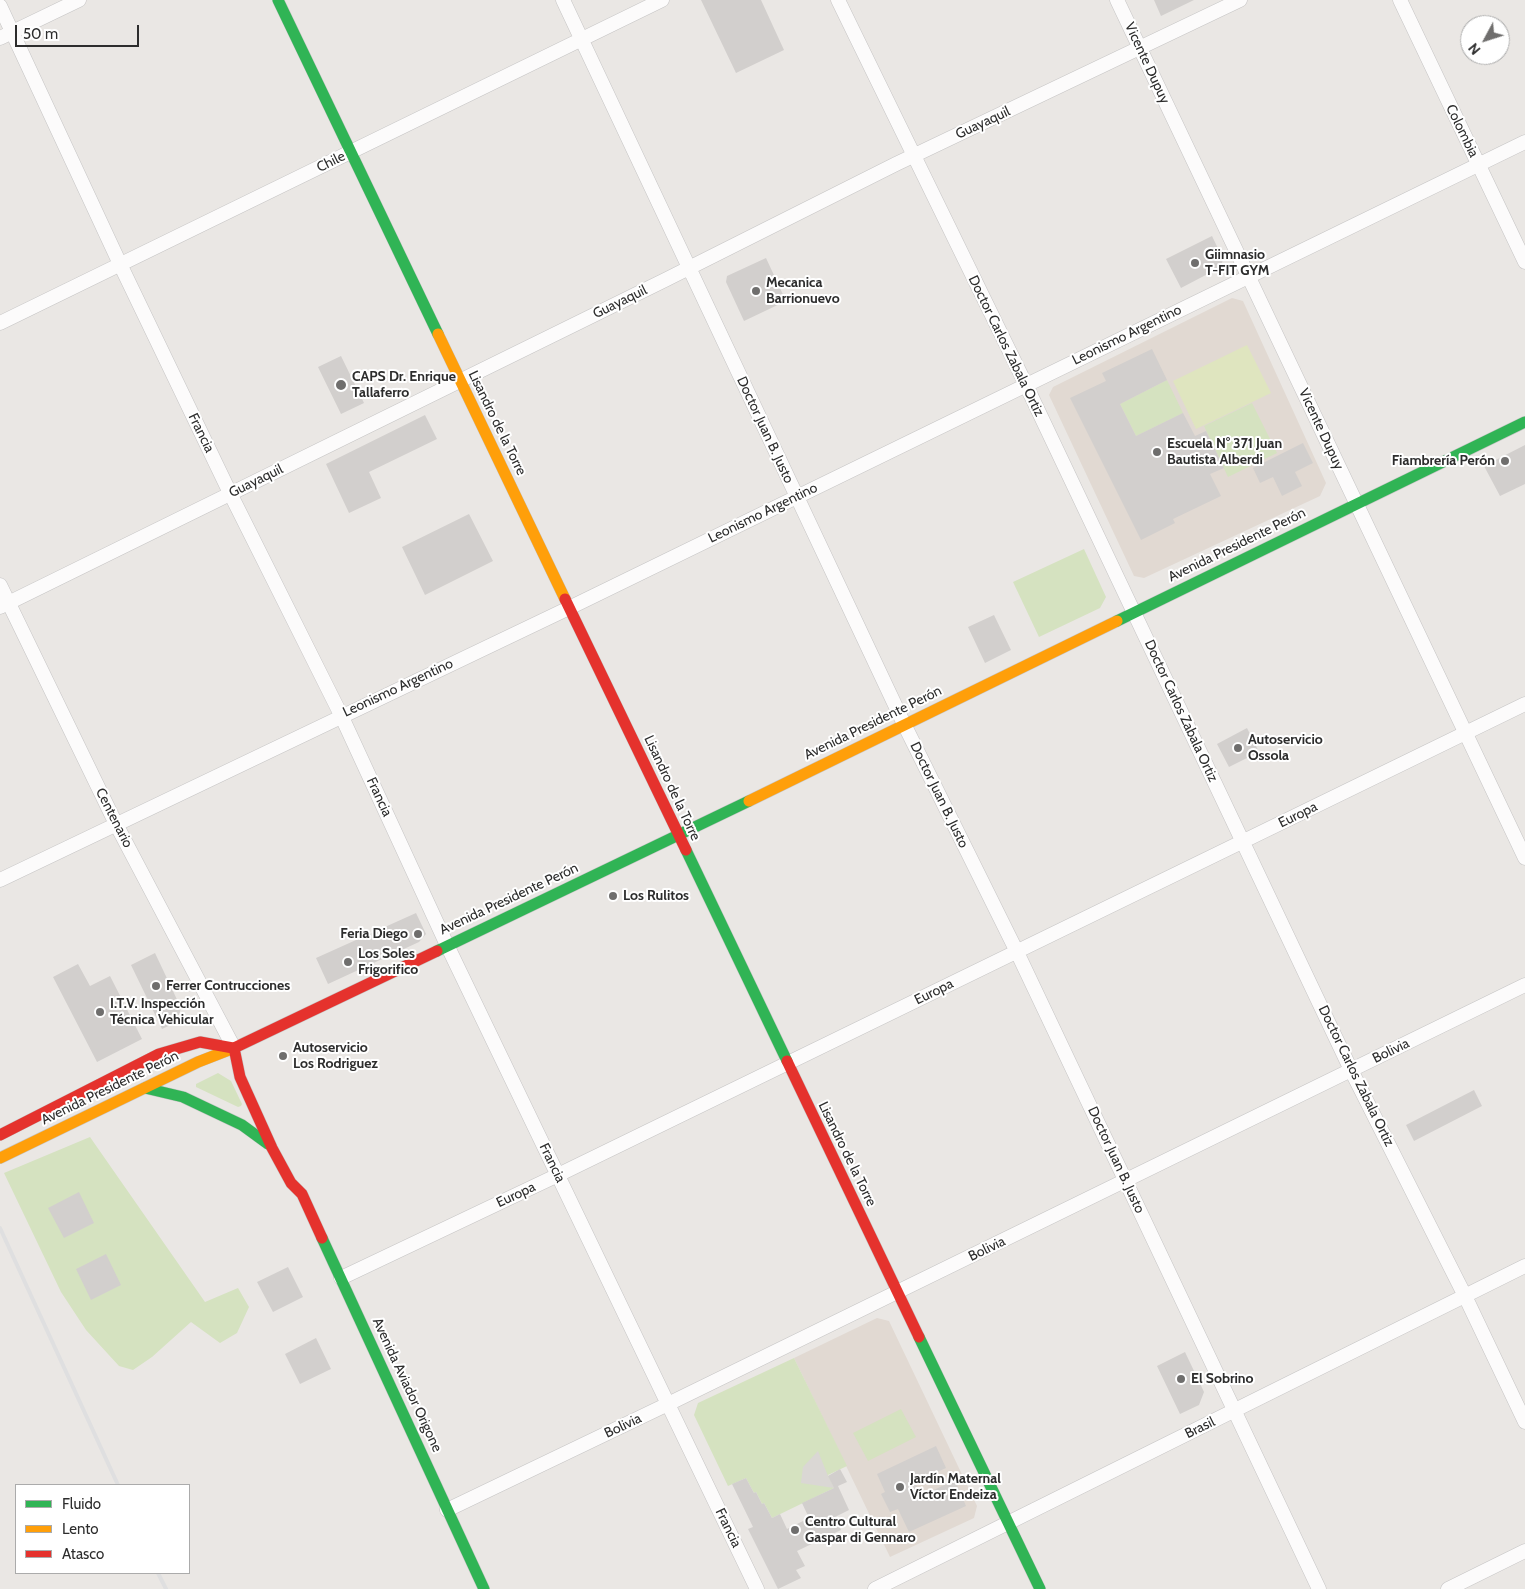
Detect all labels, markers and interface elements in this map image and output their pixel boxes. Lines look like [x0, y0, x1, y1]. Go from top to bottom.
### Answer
scale bar [18, 15, 141, 47]
north arrow [1460, 15, 1510, 65]
street label: Vicente Dupuy [1121, 20, 1173, 106]
text: 50 m [23, 25, 58, 43]
text: N [1464, 39, 1484, 59]
street label: Colombia [1442, 102, 1482, 160]
street label: Guayaquil [953, 103, 1013, 143]
street label: Chile [314, 148, 348, 176]
place label: Giimnasio T-FIT GYM [1205, 247, 1269, 280]
marker: Giimnasio T-FIT GYM [1189, 257, 1201, 269]
street label: Doctor Carlos Zabala Ortiz [964, 273, 1048, 419]
place label: Mecanica Barrionuevo [766, 275, 840, 308]
street label: Guayaquil [590, 282, 650, 322]
marker: Mecanica Barrionuevo [750, 285, 762, 297]
street label: Leonismo Argentino [1070, 301, 1184, 369]
street label: Lisandro de la Torre [464, 368, 530, 478]
place label: CAPS Dr. Enrique Tallaferro [352, 369, 456, 402]
street label: Doctor Juan B. Justo [733, 374, 797, 486]
marker: CAPS Dr. Enrique Tallaferro [334, 378, 348, 392]
street label: Vicente Dupuy [1295, 386, 1347, 472]
street label: Francia [184, 411, 218, 455]
place label: Escuela N° 371 Juan Bautista Alberdi [1167, 436, 1282, 468]
marker: Escuela N° 371 Juan Bautista Alberdi [1151, 446, 1163, 458]
place label: Fiambrería Perón [1392, 453, 1495, 469]
marker: Fiambrería Perón [1499, 455, 1511, 467]
street label: Guayaquil [226, 461, 286, 501]
street label: Leonismo Argentino [706, 479, 820, 547]
street label: Avenida Presidente Perón [1165, 504, 1309, 586]
street label: Doctor Carlos Zabala Ortiz [1141, 637, 1221, 785]
street label: Leonismo Argentino [340, 655, 456, 721]
street label: Avenida Presidente Perón [801, 682, 945, 764]
place label: Autoservicio Ossola [1248, 732, 1323, 764]
street label: Lisandro de la Torre [640, 733, 704, 843]
street label: Doctor Juan B. Justo [906, 739, 972, 851]
marker: Autoservicio Ossola [1232, 742, 1244, 754]
street label: Francia [363, 775, 395, 819]
street label: Centenario [92, 785, 136, 851]
street label: Europa [1276, 798, 1320, 832]
street label: Avenida Presidente Perón [437, 859, 581, 939]
place label: Los Rulitos [623, 888, 689, 904]
marker: Los Rulitos [607, 890, 619, 902]
place label: Feria Diego [340, 926, 408, 942]
marker: Feria Diego [412, 928, 424, 940]
place label: Los Soles Frigorifico [358, 946, 418, 979]
marker: Los Soles Frigorifico [342, 956, 354, 968]
street label: Europa [912, 975, 956, 1009]
place label: Ferrer Contrucciones [166, 978, 290, 994]
marker: Ferrer Contrucciones [150, 980, 162, 992]
place label: I.T.V. Inspección Técnica Vehicular [110, 996, 214, 1028]
street label: Doctor Carlos Zabala Ortiz [1314, 1003, 1398, 1149]
marker: I.T.V. Inspección Técnica Vehicular [94, 1006, 106, 1018]
street label: Bolivia [1370, 1035, 1412, 1067]
place label: Autoservicio Los Rodriguez [293, 1040, 378, 1072]
street label: Avenida Presidente Perón [38, 1047, 182, 1129]
marker: Autoservicio Los Rodriguez [277, 1050, 289, 1062]
street label: Lisandro de la Torre [814, 1099, 880, 1209]
street label: Doctor Juan B. Justo [1084, 1104, 1148, 1216]
street label: Francia [535, 1141, 569, 1185]
street label: Europa [494, 1179, 538, 1211]
street label: Bolivia [966, 1233, 1008, 1265]
street label: Avenida Aviador Origone [369, 1315, 445, 1455]
place label: El Sobrino [1191, 1371, 1254, 1387]
marker: El Sobrino [1175, 1373, 1187, 1385]
street label: Bolivia [602, 1410, 644, 1442]
street label: Brasil [1182, 1414, 1218, 1442]
place label: Jardín Maternal Víctor Endeiza [910, 1471, 1001, 1504]
marker: Jardín Maternal Víctor Endeiza [894, 1481, 906, 1493]
legend [15, 1484, 190, 1574]
text: Fluido [62, 1495, 101, 1513]
street label: Francia [711, 1506, 745, 1550]
place label: Centro Cultural Gaspar di Gennaro [805, 1514, 916, 1546]
text: Lento [62, 1520, 99, 1538]
marker: Centro Cultural Gaspar di Gennaro [789, 1524, 801, 1536]
text: Atasco [62, 1545, 104, 1563]

